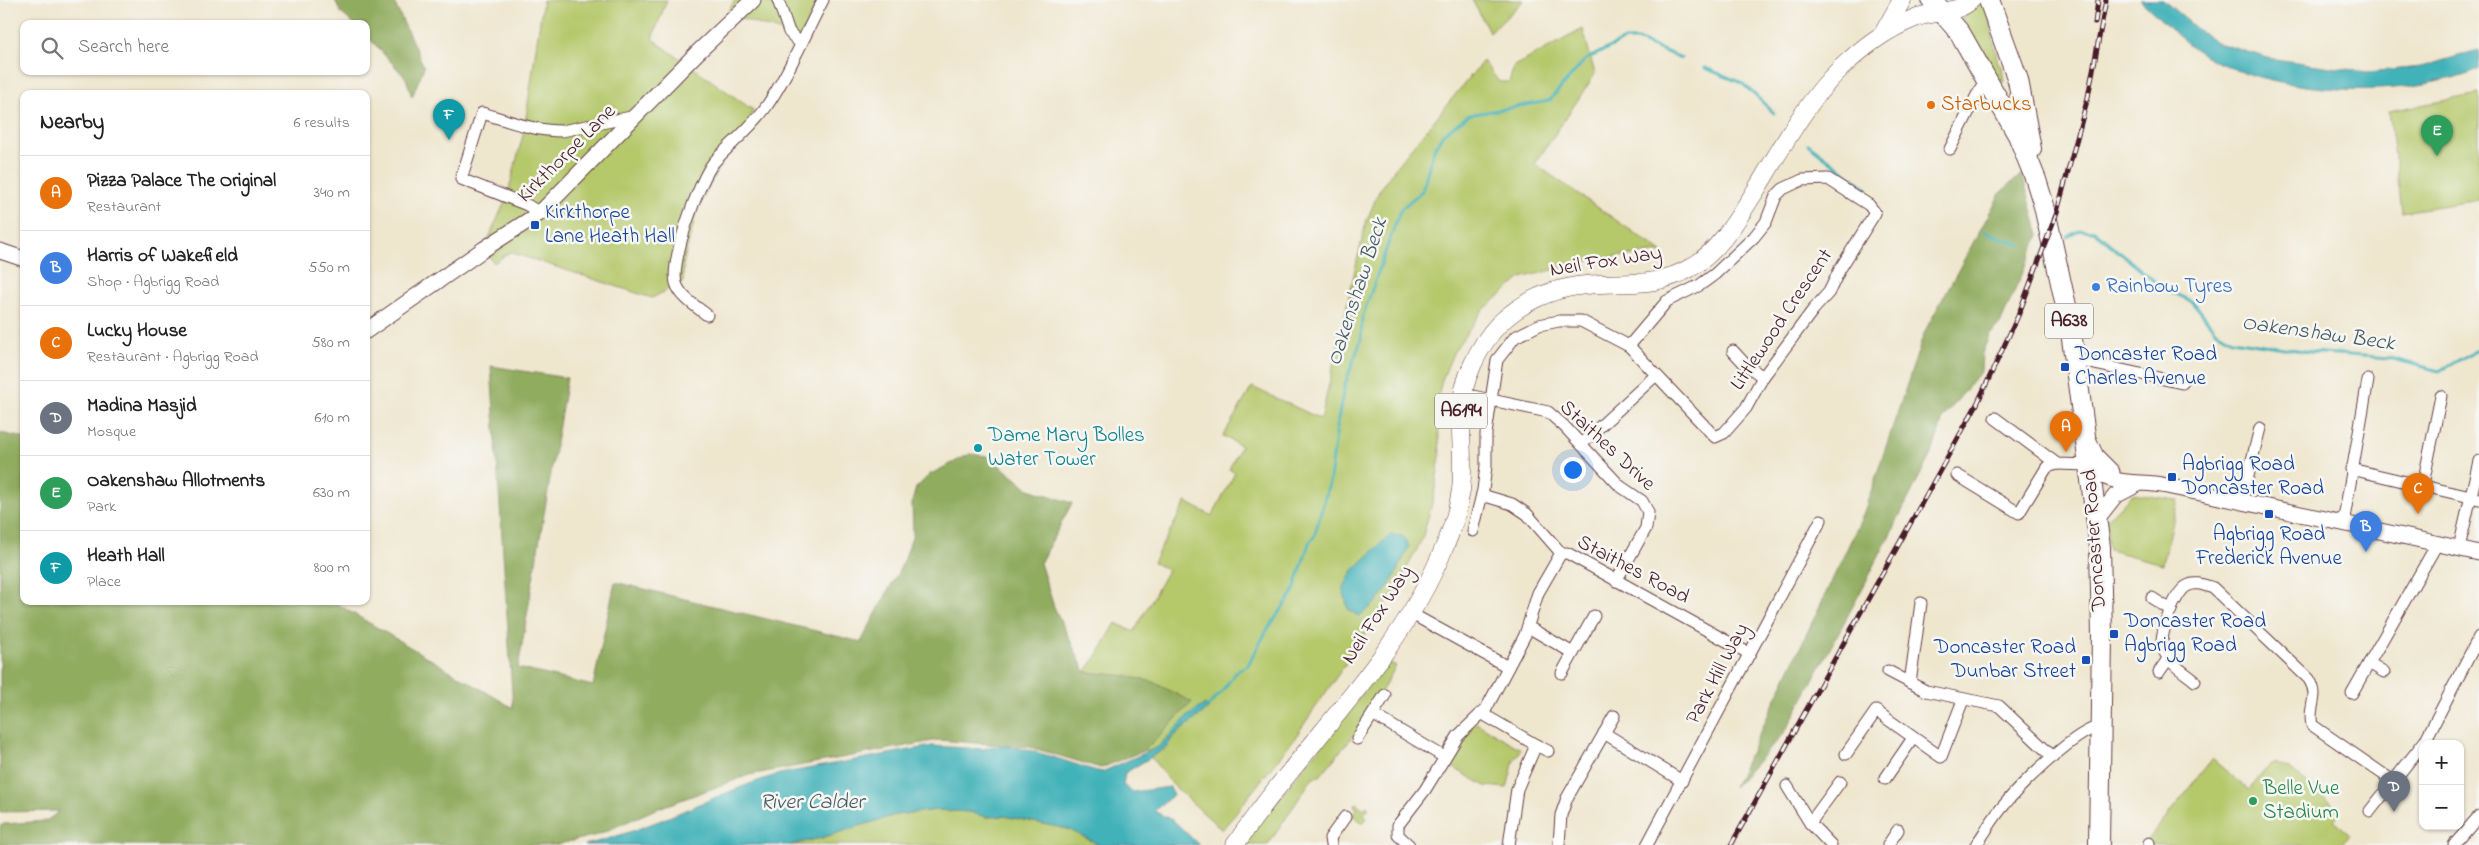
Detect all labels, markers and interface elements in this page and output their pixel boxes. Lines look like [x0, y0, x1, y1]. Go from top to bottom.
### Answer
search box [20, 20, 370, 75]
icon: search [38, 34, 66, 62]
text: Search here [78, 34, 169, 61]
place label: Starbucks [1941, 90, 2032, 120]
street label: Kirkthorpe Lane [511, 97, 624, 210]
pin: F [433, 99, 465, 140]
marker: Starbucks [1925, 99, 1937, 111]
text: Nearby [40, 108, 104, 138]
text: 6 results [293, 111, 350, 135]
pin: E [2421, 115, 2453, 156]
text: Pizza Palace The Original [87, 168, 276, 195]
text: A [51, 181, 61, 205]
text: 340 m [313, 181, 350, 205]
text: Restaurant [87, 195, 161, 219]
place label: Kirkthorpe Lane Heath Hall [545, 198, 675, 252]
water label: Oakenshaw Beck [1319, 212, 1397, 370]
marker: Kirkthorpe Lane Heath Hall [529, 219, 541, 231]
street label: Neil Fox Way [1548, 238, 1664, 288]
text: Harris of Wakefield [87, 243, 238, 270]
street label: Littlewood Crescent [1723, 243, 1841, 397]
text: B [51, 256, 61, 280]
text: 550 m [308, 256, 350, 280]
text: Shop · Agbrigg Road [87, 270, 219, 294]
place label: Rainbow Tyres [2106, 272, 2233, 304]
marker: Rainbow Tyres [2090, 281, 2102, 293]
road number: A638 [2045, 304, 2093, 338]
water label: Oakenshaw Beck [2239, 307, 2398, 361]
text: Lucky House [87, 318, 187, 345]
text: C [52, 331, 60, 355]
text: 580 m [312, 331, 350, 355]
place label: Doncaster Road Charles Avenue [2074, 340, 2217, 394]
text: Restaurant · Agbrigg Road [87, 345, 258, 369]
marker: Doncaster Road Charles Avenue [2059, 361, 2071, 373]
text: Madina Masjid [87, 393, 197, 420]
street label: Staithes Drive [1552, 393, 1662, 499]
road number: A6194 [1435, 394, 1487, 428]
text: D [50, 406, 62, 430]
text: 610 m [315, 406, 350, 430]
pin: A [2050, 411, 2082, 452]
text: Mosque [87, 420, 136, 444]
place label: Dame Mary Bolles Water Tower [987, 421, 1145, 475]
marker: Dame Mary Bolles Water Tower [972, 442, 984, 454]
place label: Agbrigg Road Doncaster Road [2181, 450, 2324, 504]
your location [1560, 457, 1586, 483]
text: Oakenshaw Allotments [87, 468, 265, 495]
street label: Doncaster Road [2075, 468, 2115, 613]
marker: Agbrigg Road Doncaster Road [2166, 471, 2178, 483]
pin: C [2402, 473, 2434, 514]
text: E [51, 481, 61, 505]
text: 630 m [313, 481, 350, 505]
text: Park [87, 495, 116, 519]
marker: Agbrigg Road Frederick Avenue [2263, 508, 2275, 520]
pin: B [2350, 511, 2382, 552]
place label: Agbrigg Road Frederick Avenue [2195, 520, 2343, 574]
street label: Staithes Road [1571, 528, 1695, 612]
text: Heath Hall [87, 543, 165, 570]
text: F [51, 556, 61, 580]
text: 800 m [314, 556, 350, 580]
street label: Neil Fox Way [1335, 560, 1423, 672]
text: Place [87, 570, 121, 594]
place label: Doncaster Road Agbrigg Road [2123, 607, 2266, 663]
street label: Park Hill Way [1679, 618, 1759, 731]
marker: Doncaster Road Agbrigg Road [2108, 628, 2120, 640]
place label: Doncaster Road Dunbar Street [1933, 633, 2076, 687]
marker: Doncaster Road Dunbar Street [2080, 654, 2092, 666]
map controls [2419, 740, 2464, 830]
button: + [2419, 740, 2464, 785]
pin: D [2378, 771, 2410, 812]
place label: Belle Vue Stadium [2262, 774, 2340, 828]
button: − [2419, 785, 2464, 830]
water label: River Calder [760, 787, 867, 819]
marker: Belle Vue Stadium [2247, 795, 2259, 807]

